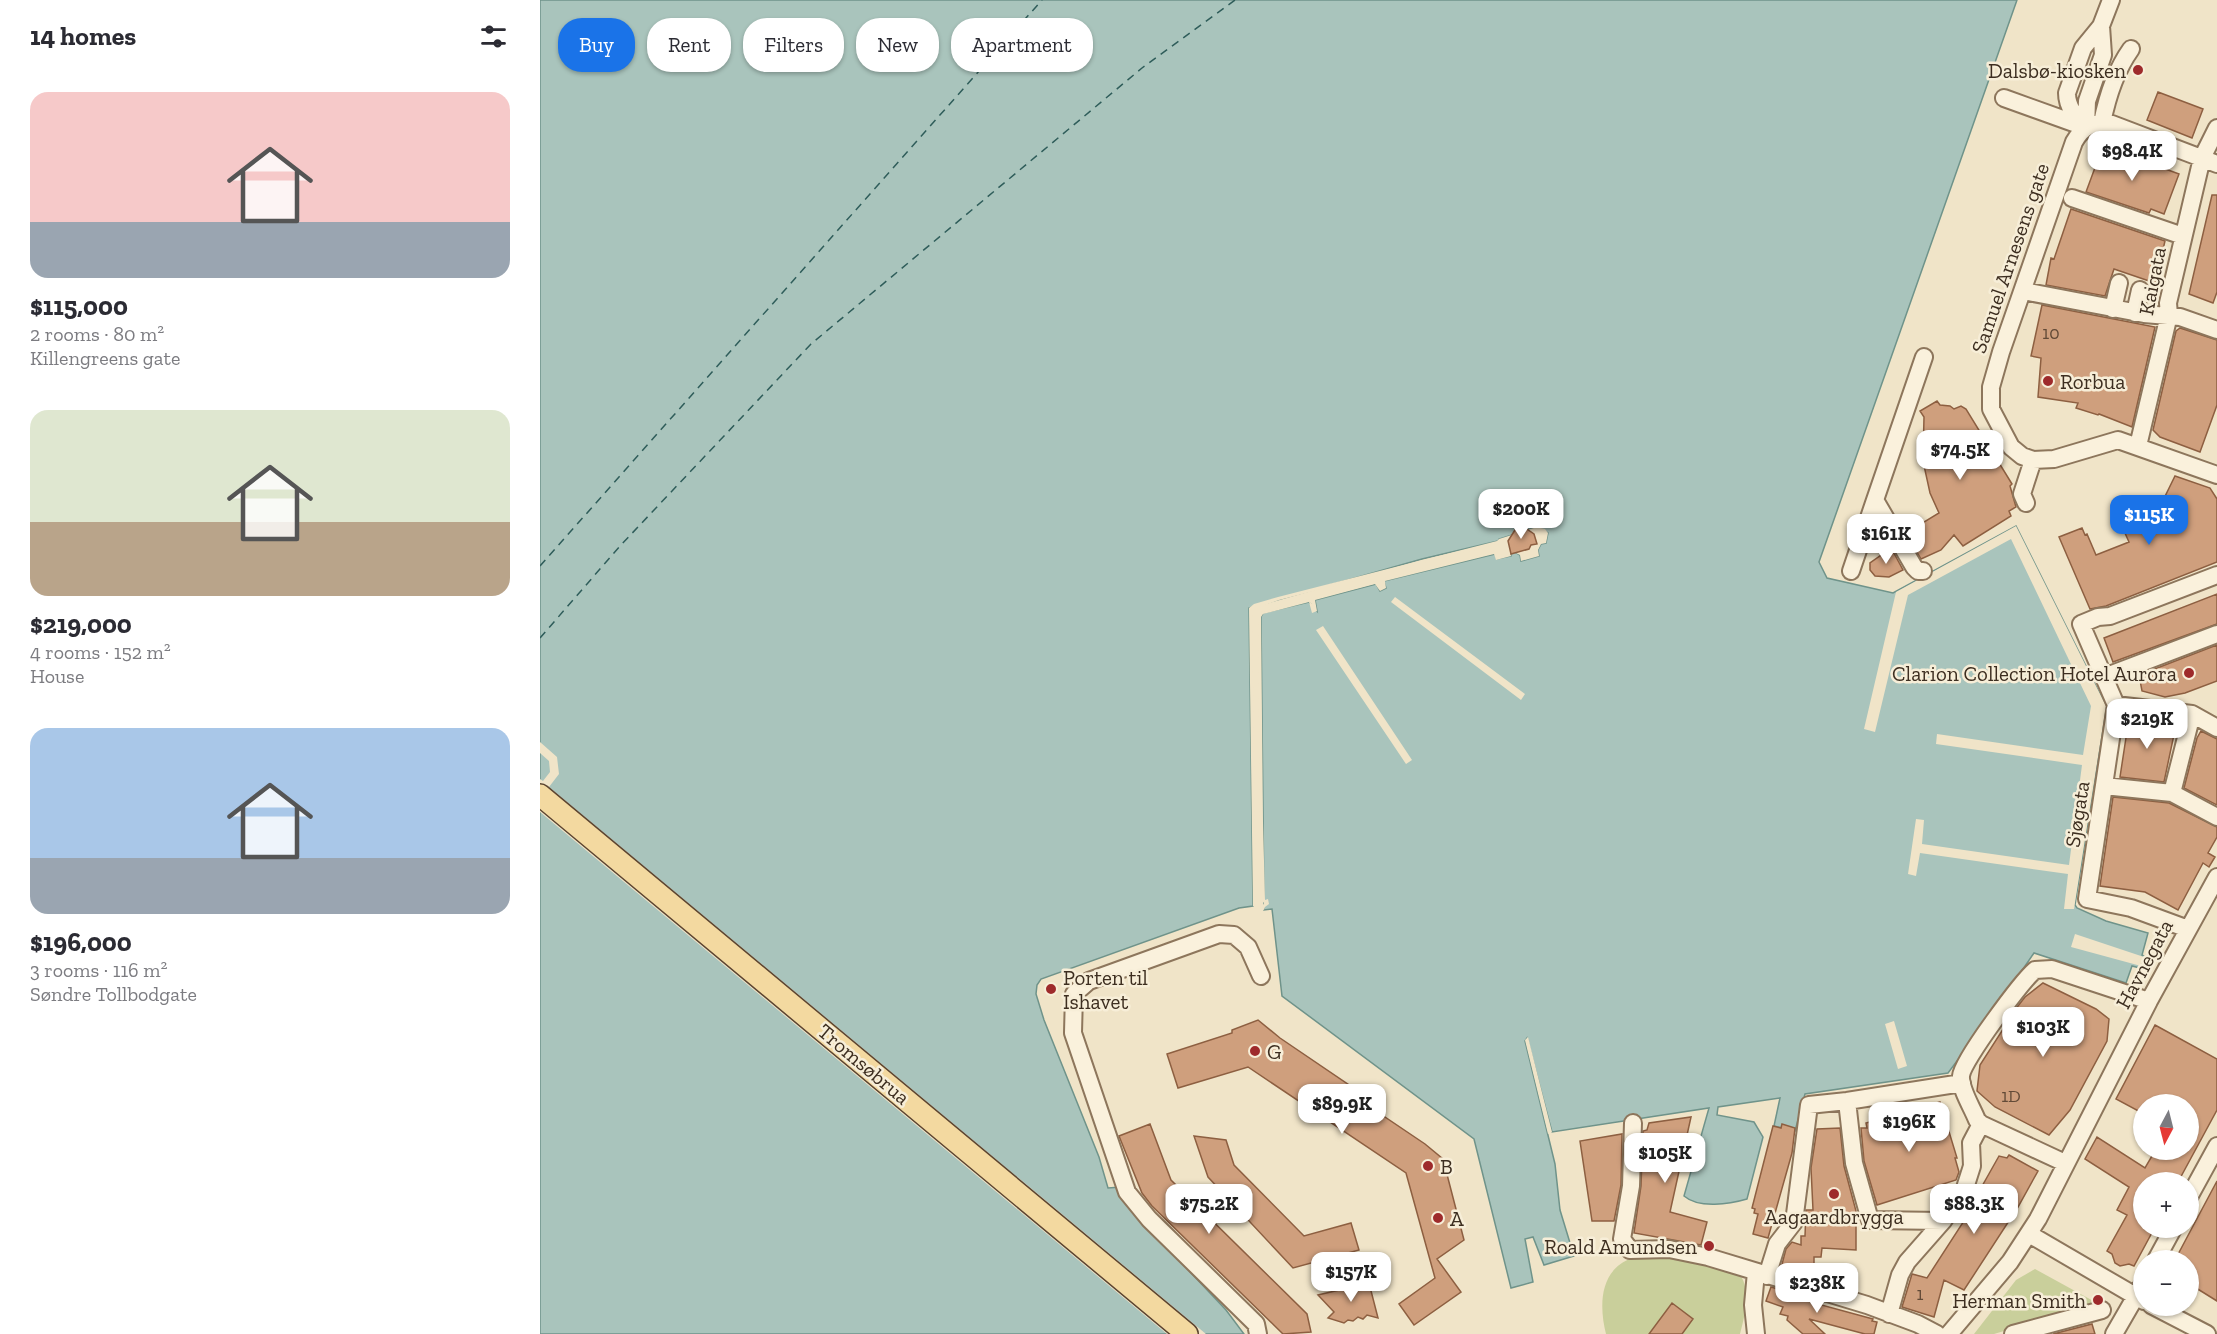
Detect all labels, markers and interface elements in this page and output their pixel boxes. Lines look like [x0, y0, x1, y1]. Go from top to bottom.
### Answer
chip: Buy [558, 18, 635, 72]
chip: Rent [647, 18, 731, 72]
chip: Filters [743, 18, 844, 72]
chip: New [856, 18, 939, 72]
chip: Apartment [951, 18, 1093, 72]
text: 14 homes [30, 20, 136, 52]
icon: filters [477, 20, 510, 53]
place label: Dalsbø-kiosken [1988, 58, 2126, 83]
marker: Dalsbø-kiosken [2131, 63, 2145, 77]
icon: home [216, 131, 324, 239]
pin: $98.4K [2083, 131, 2181, 182]
text: $98.4K [2102, 138, 2162, 162]
street label: Samuel Arnesens gate [1966, 159, 2054, 356]
street label: Kaigata [2133, 245, 2171, 317]
text: $115,000 [30, 290, 128, 322]
text: 2 rooms · 80 m² [30, 322, 164, 346]
house number: 10 [2042, 322, 2060, 344]
text: Killengreens gate [30, 346, 180, 370]
place label: Rorbua [2060, 369, 2125, 394]
marker: Rorbua [2041, 374, 2055, 388]
pin: $74.5K [1911, 430, 2009, 481]
text: $74.5K [1930, 437, 1990, 461]
icon: home [216, 449, 324, 557]
pin: $200K [1479, 489, 1563, 540]
pin: $115K [2107, 495, 2191, 546]
text: $200K [1492, 496, 1550, 520]
text: $115K [2124, 502, 2174, 526]
pin: $161K [1844, 514, 1928, 565]
text: $161K [1861, 521, 1911, 545]
text: $219,000 [30, 608, 132, 640]
text: 4 rooms · 152 m² [30, 640, 171, 664]
place label: Clarion Collection Hotel Aurora [1892, 661, 2177, 686]
text: House [30, 664, 84, 688]
marker: Clarion Collection Hotel Aurora [2182, 666, 2196, 680]
pin: $219K [2105, 699, 2189, 750]
text: $219K [2121, 706, 2173, 730]
icon: home [216, 767, 324, 875]
street label: Sjøgata [2059, 779, 2096, 849]
street label: Havnegata [2110, 915, 2178, 1013]
text: $196,000 [30, 926, 132, 958]
text: 3 rooms · 116 m² [30, 958, 167, 982]
place label: Porten til Ishavet [1063, 965, 1148, 1014]
text: Søndre Tollbodgate [30, 982, 197, 1006]
marker: Porten til Ishavet [1044, 982, 1058, 996]
pin: $103K [2001, 1007, 2085, 1058]
text: $103K [2016, 1014, 2070, 1038]
street label: Tromsøbrua [813, 1018, 915, 1110]
place label: G [1267, 1039, 1282, 1064]
marker: G [1248, 1044, 1262, 1058]
pin: $89.9K [1293, 1084, 1391, 1135]
house number: 1D [2001, 1085, 2021, 1107]
text: $89.9K [1312, 1091, 1372, 1115]
north arrow [2133, 1094, 2199, 1160]
map controls [2133, 1094, 2199, 1316]
pin: $196K [1867, 1102, 1951, 1153]
text: $196K [1883, 1109, 1935, 1133]
pin: $105K [1623, 1133, 1707, 1184]
text: $105K [1638, 1140, 1692, 1164]
place label: B [1440, 1154, 1453, 1179]
marker: B [1421, 1159, 1435, 1173]
button: + [2133, 1172, 2199, 1238]
pin: $75.2K [1160, 1184, 1258, 1235]
pin: $88.3K [1925, 1184, 2023, 1235]
marker: Aagaardbrygga [1827, 1187, 1841, 1201]
text: $75.2K [1180, 1191, 1238, 1215]
text: $88.3K [1944, 1191, 2004, 1215]
place label: Aagaardbrygga [1764, 1204, 1904, 1229]
place label: A [1450, 1206, 1464, 1231]
marker: A [1431, 1211, 1445, 1225]
place label: Roald Amundsen [1544, 1234, 1697, 1259]
marker: Roald Amundsen [1702, 1239, 1716, 1253]
button: − [2133, 1250, 2199, 1316]
pin: $157K [1309, 1252, 1393, 1303]
text: $157K [1325, 1259, 1377, 1283]
pin: $238K [1775, 1263, 1859, 1314]
text: $238K [1789, 1270, 1845, 1294]
house number: 1 [1917, 1283, 1924, 1305]
place label: Herman Smith [1952, 1288, 2086, 1313]
marker: Herman Smith [2091, 1293, 2105, 1307]

